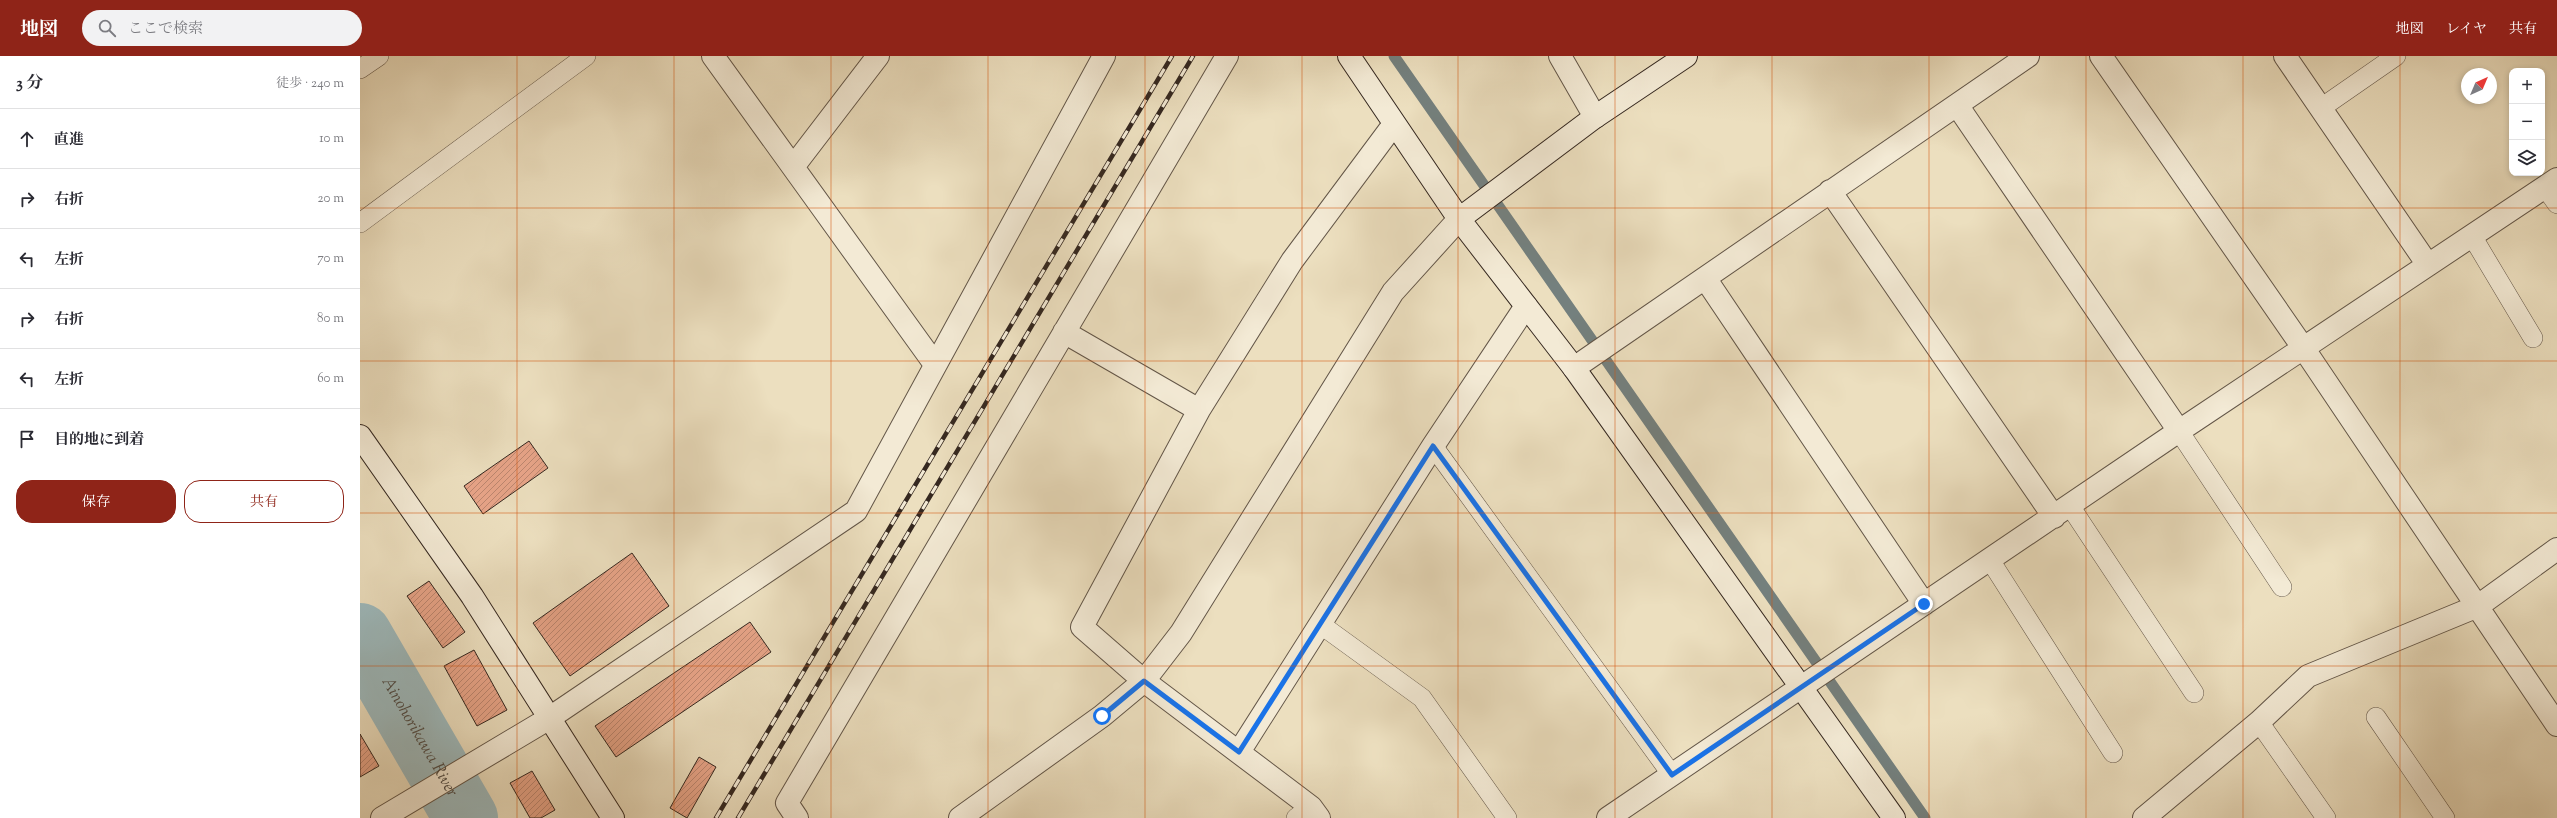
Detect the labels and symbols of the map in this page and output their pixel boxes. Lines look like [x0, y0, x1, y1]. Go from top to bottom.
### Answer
north arrow [2461, 68, 2497, 104]
route end [1915, 595, 1933, 613]
water label: Ainohorikawa River [375, 673, 463, 802]
route start [1093, 707, 1111, 725]

